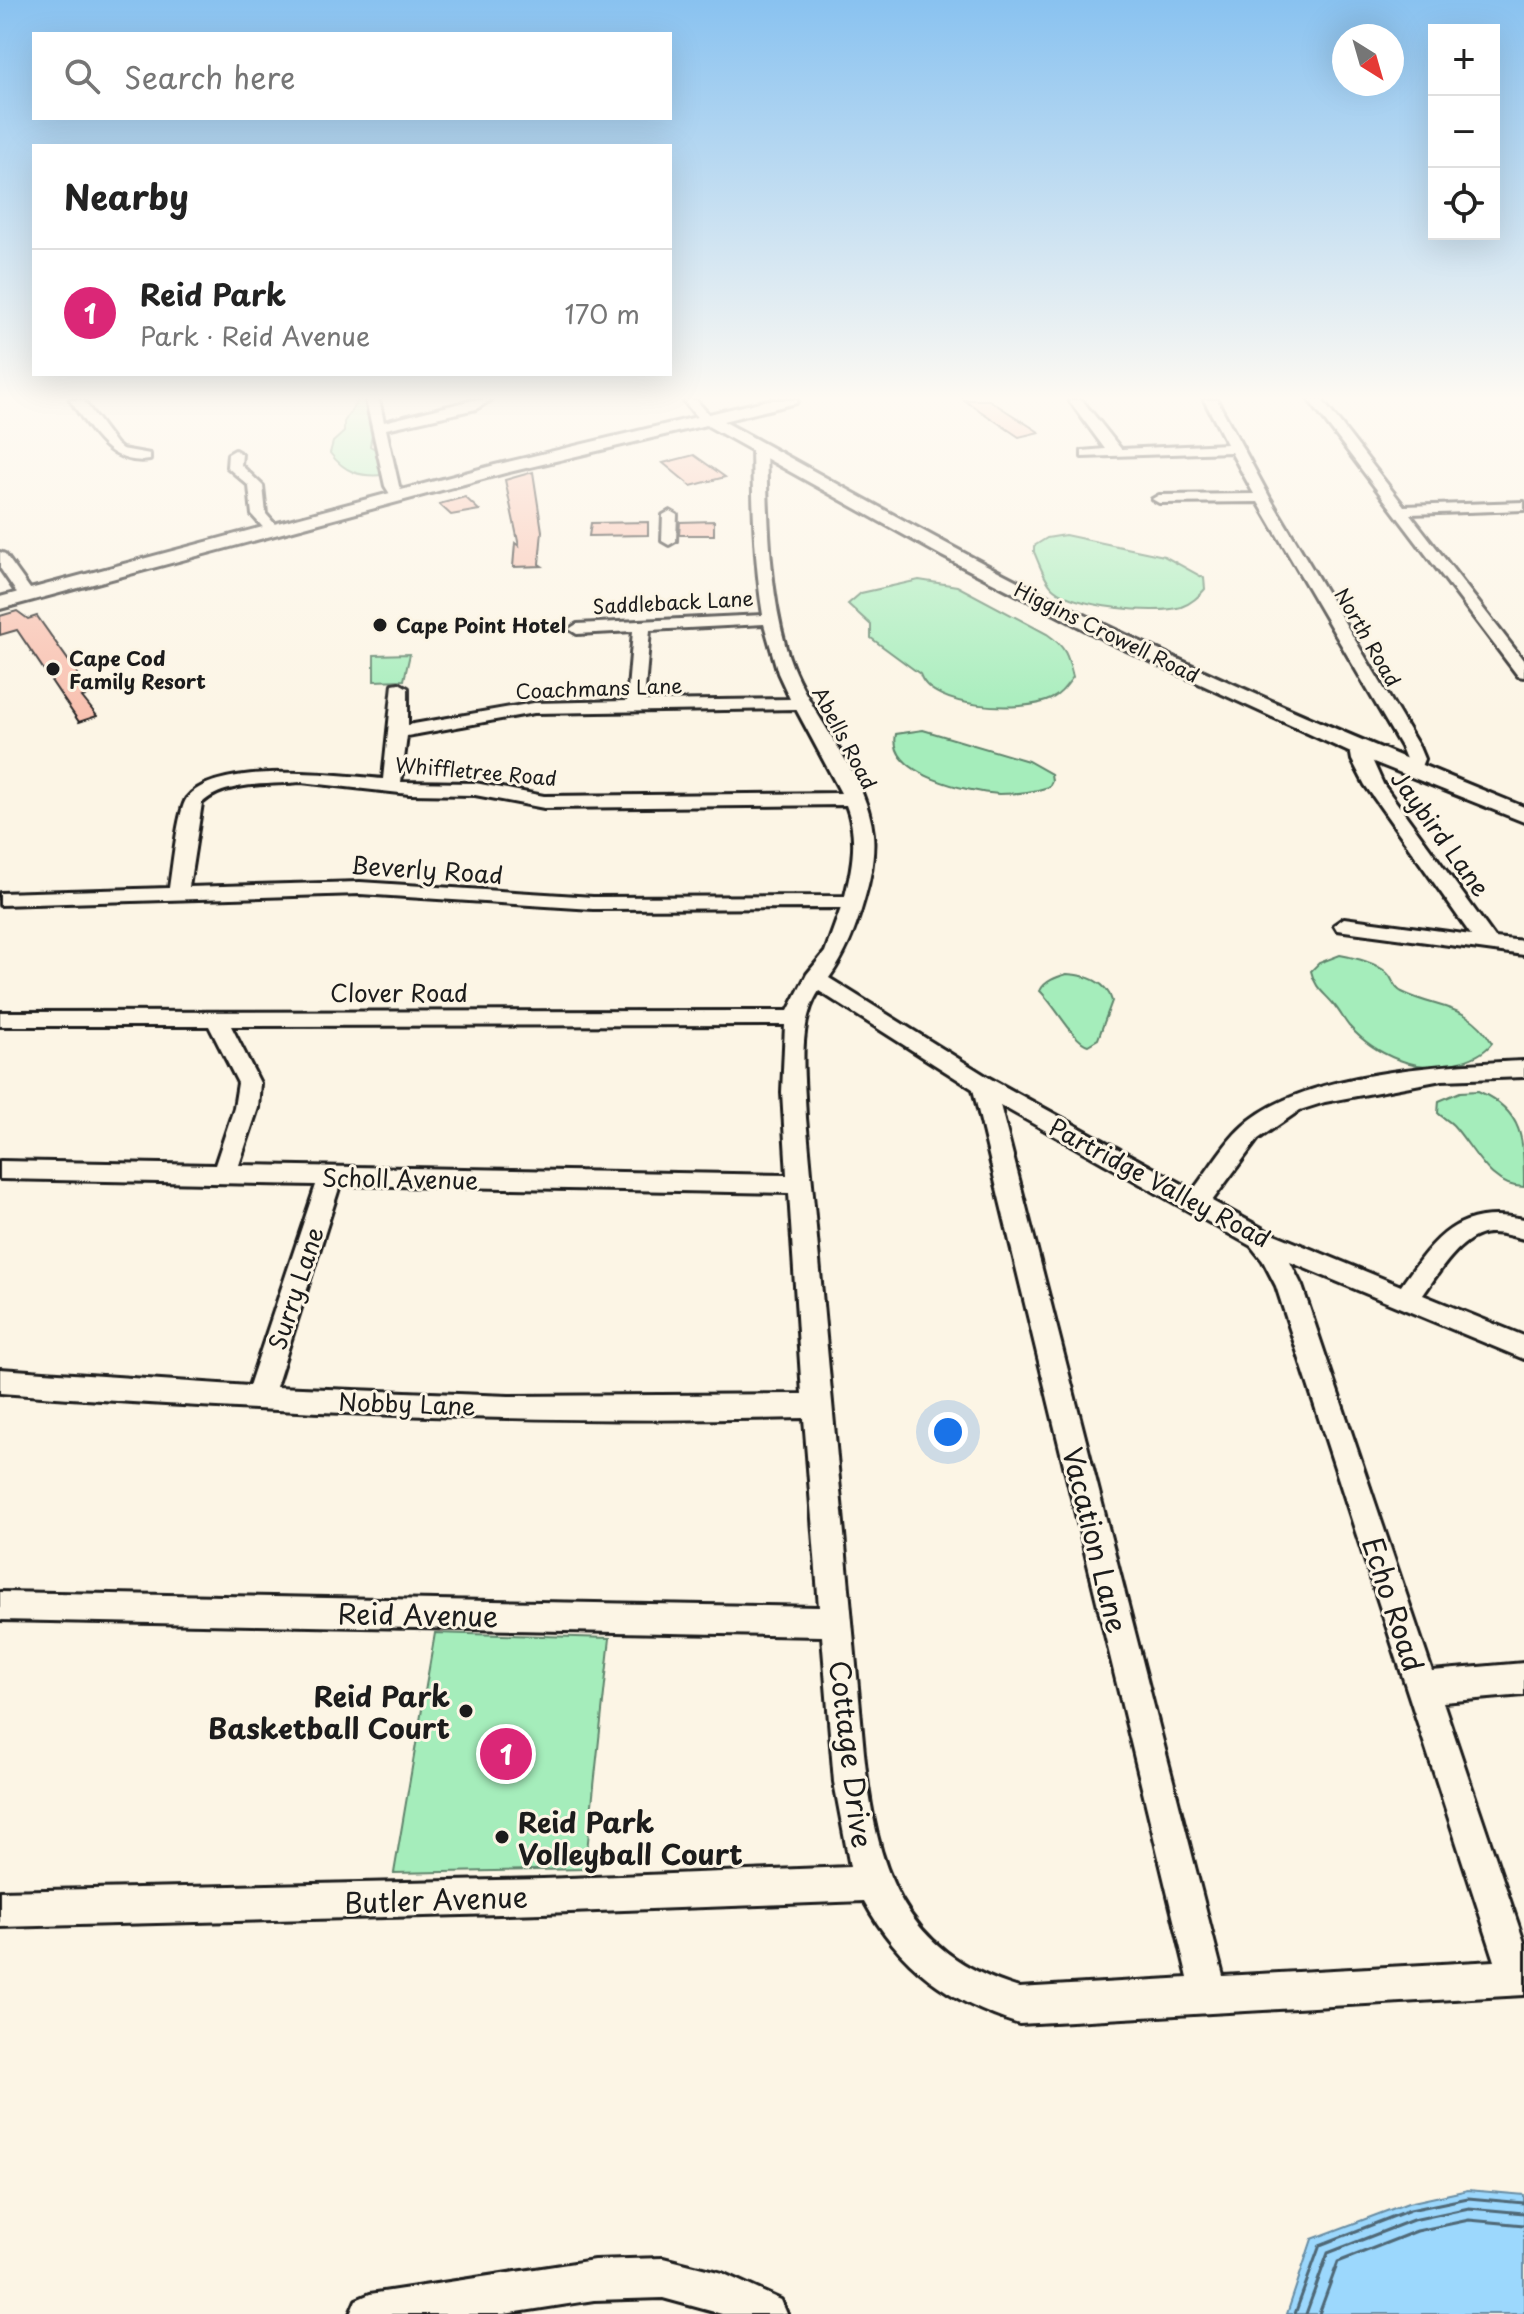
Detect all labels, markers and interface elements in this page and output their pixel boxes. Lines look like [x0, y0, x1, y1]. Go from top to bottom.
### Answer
north arrow [1332, 24, 1404, 96]
map controls [1428, 24, 1500, 240]
button: + [1428, 24, 1500, 96]
search box [32, 32, 672, 120]
icon: search [60, 54, 104, 98]
text: Search here [124, 54, 296, 99]
button: − [1428, 96, 1500, 168]
button: locate [1428, 168, 1500, 240]
text: Nearby [64, 170, 189, 222]
text: Reid Park [140, 271, 286, 316]
text: 1 [84, 294, 96, 333]
text: 170 m [565, 294, 640, 333]
text: Park · Reid Avenue [140, 316, 370, 355]
street label: Higgins Crowell Road [1010, 574, 1204, 690]
street label: North Road [1328, 582, 1408, 692]
street label: Saddleback Lane [592, 583, 754, 621]
place label: Cape Point Hotel [396, 610, 566, 640]
marker: Cape Point Hotel [371, 616, 389, 634]
place label: Cape Cod Family Resort [69, 643, 206, 696]
marker: Cape Cod Family Resort [44, 660, 62, 678]
street label: Coachmans Lane [515, 670, 683, 706]
street label: Abells Road [805, 681, 885, 795]
street label: Whiffletree Road [394, 749, 558, 793]
street label: Jaybird Lane [1383, 762, 1499, 904]
street label: Beverly Road [350, 846, 504, 892]
street label: Clover Road [330, 974, 468, 1010]
street label: Partridge Valley Road [1043, 1108, 1277, 1256]
street label: Scholl Avenue [321, 1159, 479, 1197]
street label: Surry Lane [258, 1222, 332, 1354]
street label: Nobby Lane [338, 1383, 476, 1423]
your location [928, 1412, 968, 1452]
street label: Vacation Lane [1052, 1443, 1140, 1637]
street label: Echo Road [1352, 1531, 1436, 1677]
street label: Reid Avenue [337, 1591, 499, 1637]
street label: Cottage Drive [819, 1658, 885, 1850]
place label: Reid Park Basketball Court [208, 1674, 450, 1749]
marker: Reid Park Basketball Court [457, 1702, 475, 1720]
pin: 1 [480, 1724, 532, 1784]
place label: Reid Park Volleyball Court [518, 1800, 743, 1875]
marker: Reid Park Volleyball Court [493, 1828, 511, 1846]
street label: Butler Avenue [343, 1874, 529, 1924]

